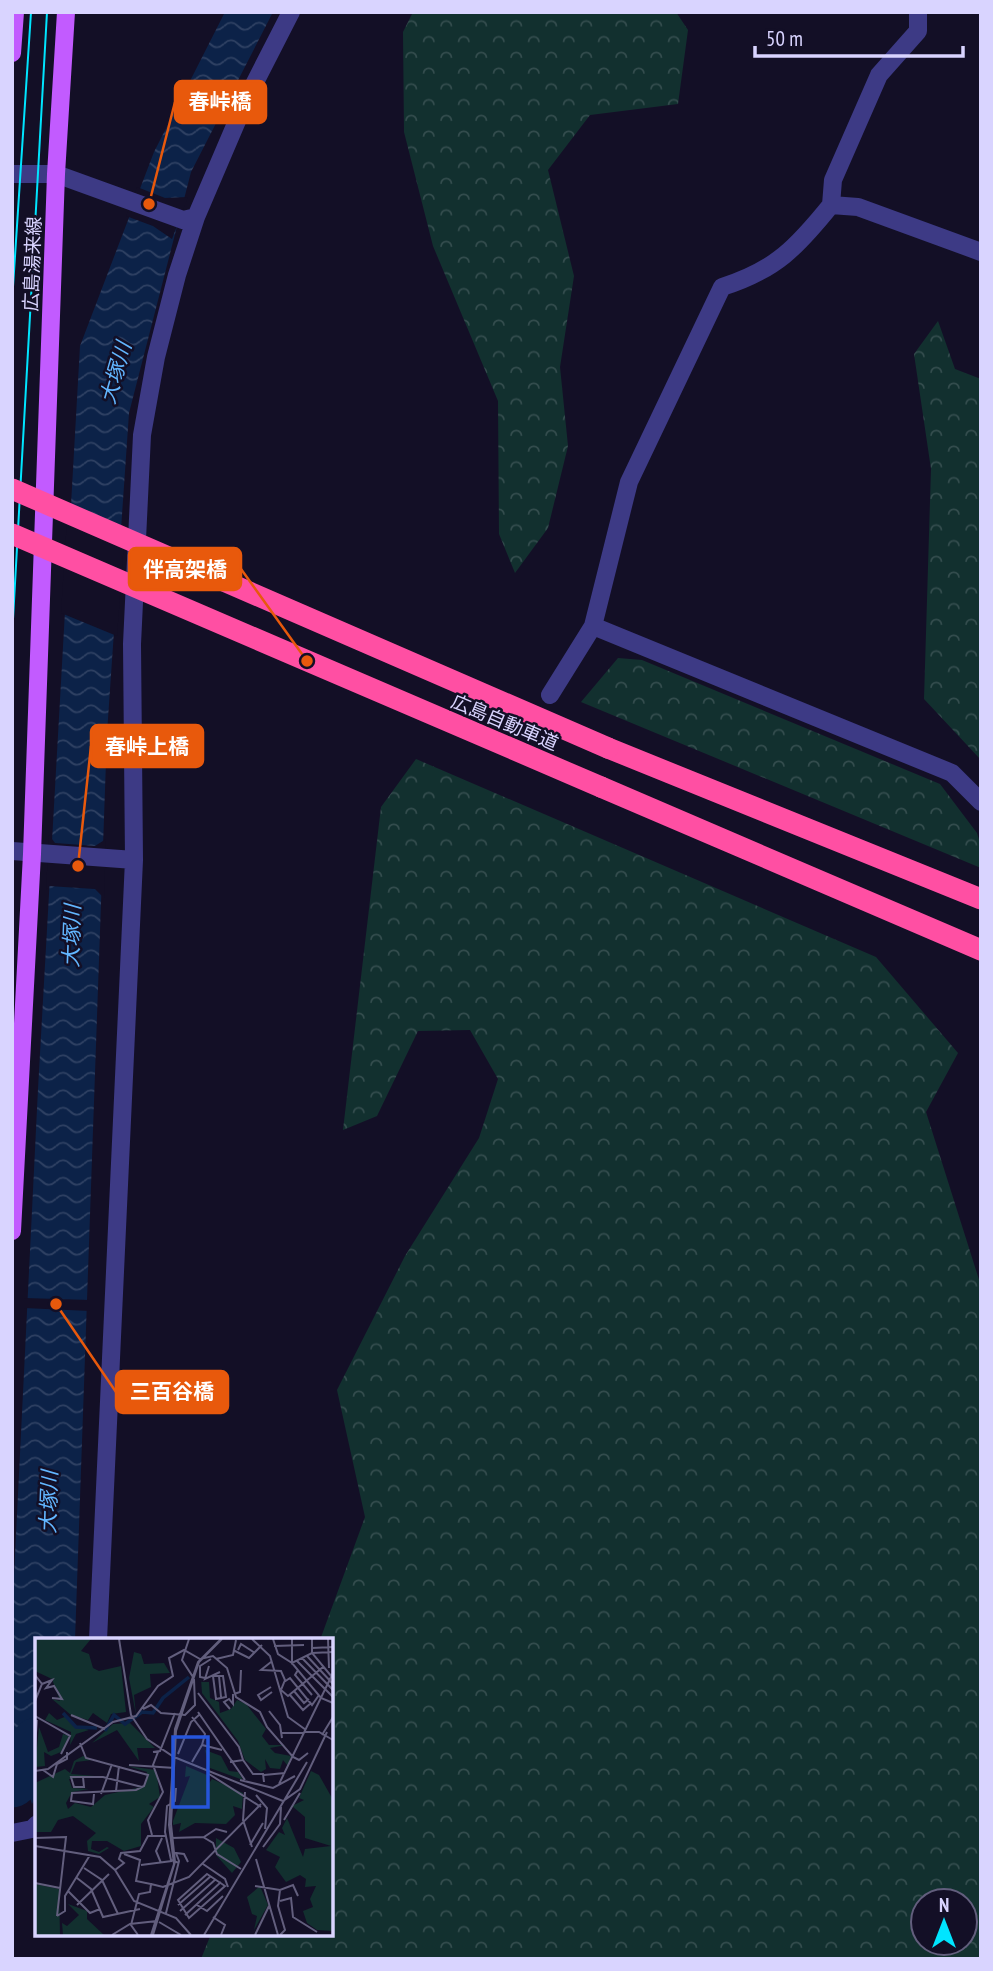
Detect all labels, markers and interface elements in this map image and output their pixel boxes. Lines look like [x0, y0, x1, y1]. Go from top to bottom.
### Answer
scale bar [755, 14, 963, 58]
text: 50 m [766, 25, 803, 52]
callout: 春峠橋 [175, 81, 266, 123]
text: 春峠橋 [189, 88, 252, 115]
street label: 広島湯来線 [18, 216, 46, 312]
water label: 大塚川 [94, 337, 138, 407]
callout: 伴高架橋 [129, 548, 241, 590]
text: 伴高架橋 [143, 556, 227, 583]
street label: 広島自動車道 [448, 689, 562, 755]
callout: 春峠上橋 [91, 725, 203, 767]
text: 春峠上橋 [105, 733, 189, 760]
water label: 大塚川 [57, 902, 86, 968]
callout: 三百谷橋 [116, 1371, 228, 1413]
text: 三百谷橋 [130, 1378, 214, 1405]
water label: 大塚川 [34, 1468, 63, 1534]
inset map [35, 1638, 332, 1936]
north arrow [909, 1887, 979, 1957]
text: N [939, 1893, 949, 1917]

